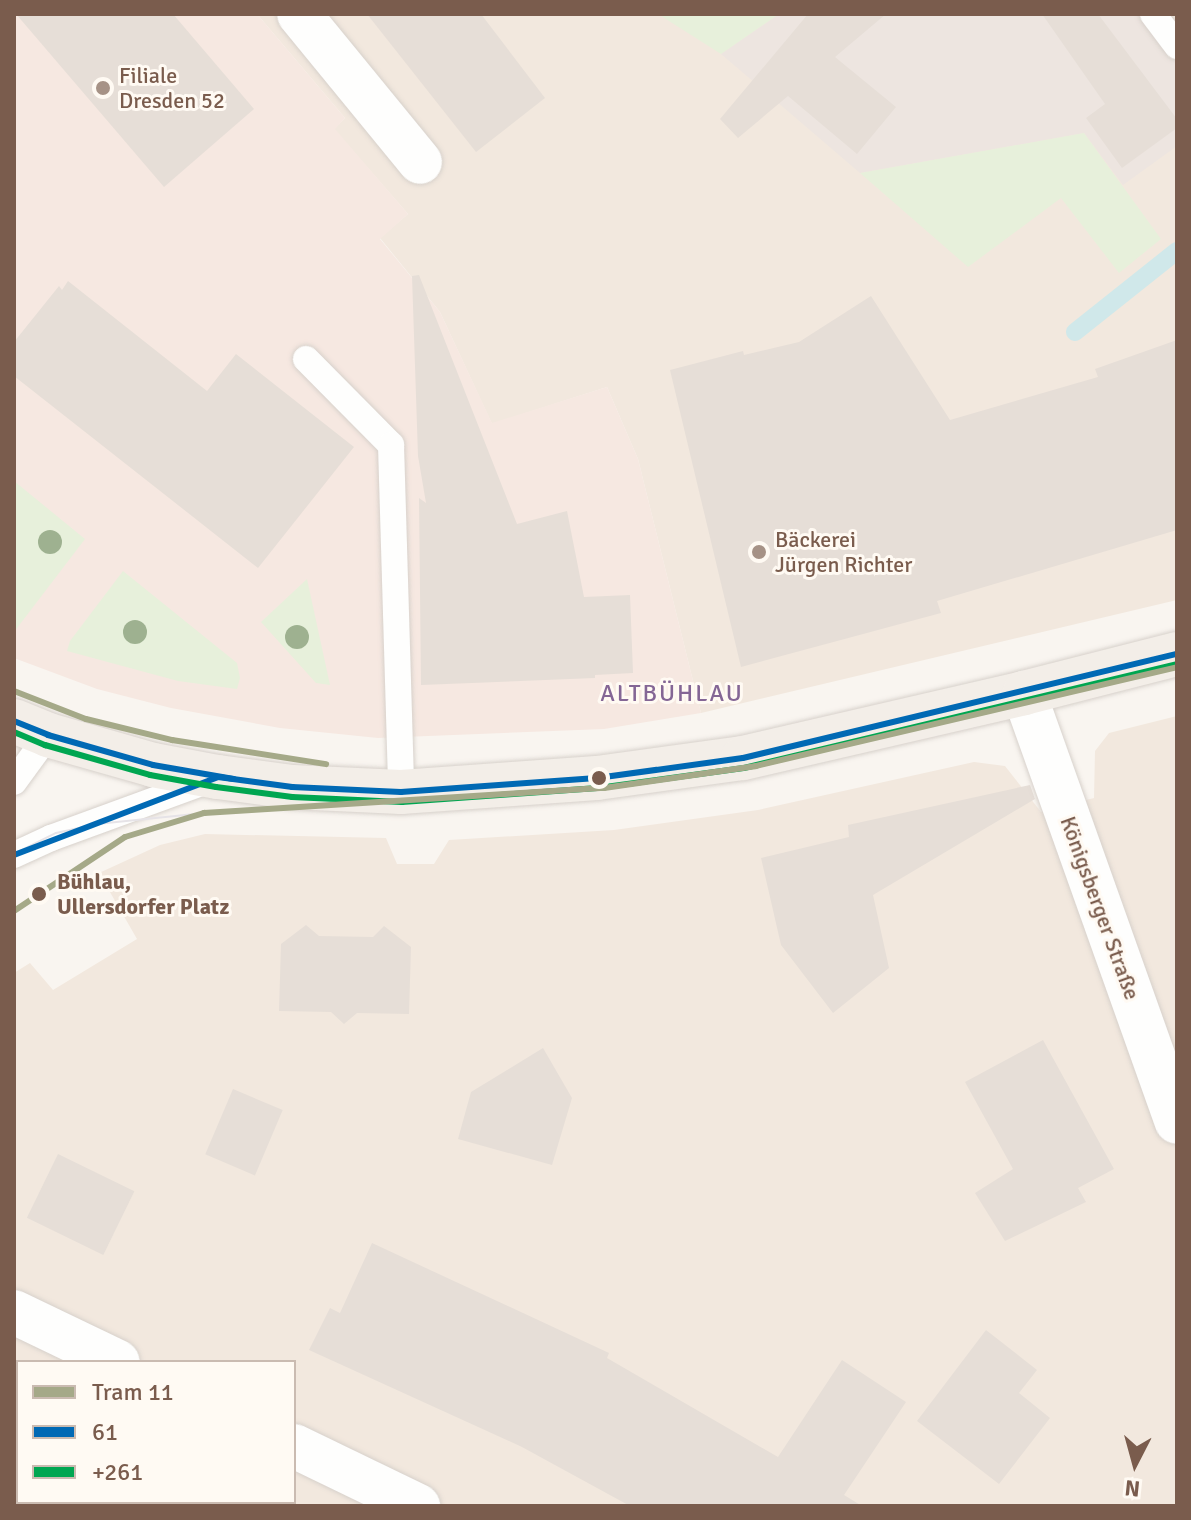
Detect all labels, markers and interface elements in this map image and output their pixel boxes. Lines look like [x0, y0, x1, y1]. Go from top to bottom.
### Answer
place label: Filiale Dresden 52 [119, 62, 225, 114]
marker: Filiale Dresden 52 [94, 79, 112, 97]
place label: Bäckerei Jürgen Richter [775, 526, 912, 578]
marker: Bäckerei Jürgen Richter [750, 543, 768, 561]
district label: ALTBÜHLAU [600, 680, 744, 708]
unlabelled marker [591, 770, 607, 786]
street label: Königsberger Straße [1055, 813, 1145, 1003]
place label: Bühlau, Ullersdorfer Platz [57, 868, 229, 920]
marker: Bühlau, Ullersdorfer Platz [28, 883, 50, 905]
legend [16, 1360, 296, 1504]
text: Tram 11 [92, 1377, 174, 1407]
text: 61 [92, 1417, 118, 1447]
north arrow [1095, 1424, 1175, 1504]
text: +261 [92, 1457, 143, 1487]
text: N [1123, 1474, 1141, 1503]

